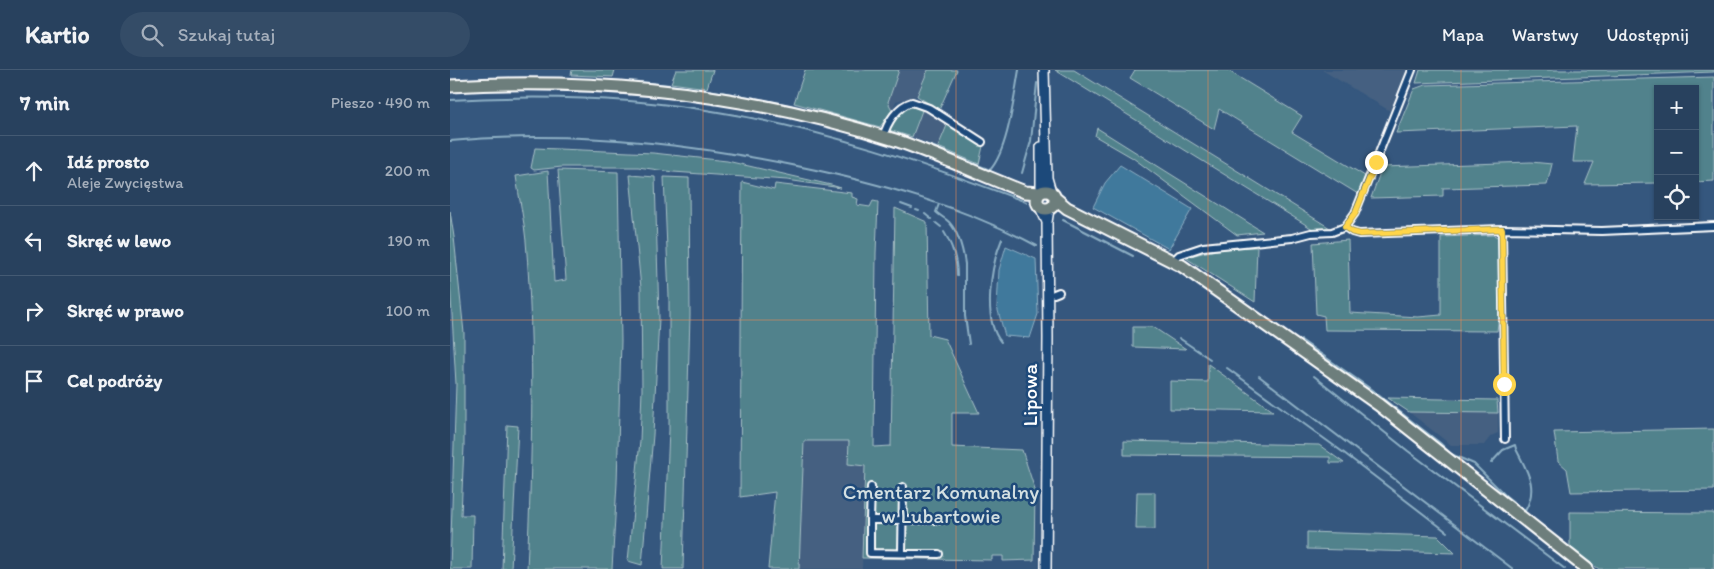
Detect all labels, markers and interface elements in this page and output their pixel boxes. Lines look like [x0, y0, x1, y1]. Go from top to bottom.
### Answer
search box [120, 12, 470, 57]
text: Kartio [25, 20, 90, 49]
icon: search [138, 21, 166, 49]
text: Szukaj tutaj [178, 23, 275, 46]
text: Mapa [1442, 24, 1484, 46]
text: Warstwy [1512, 24, 1579, 46]
text: Udostępnij [1607, 24, 1689, 46]
map controls [1654, 85, 1699, 220]
button: + [1654, 85, 1699, 130]
text: 7 min [20, 90, 69, 115]
text: Pieszo · 490 m [331, 93, 430, 112]
button: − [1654, 130, 1699, 175]
text: Idź prosto [67, 150, 150, 173]
route end [1365, 151, 1388, 174]
icon: ahead [20, 157, 48, 185]
text: 200 m [385, 161, 430, 180]
text: Aleje Zwycięstwa [67, 173, 183, 192]
button: locate [1654, 175, 1699, 220]
icon: left [20, 227, 48, 255]
text: Skręć w lewo [67, 229, 171, 252]
text: 190 m [387, 231, 430, 250]
icon: right [20, 297, 48, 325]
text: Skręć w prawo [67, 299, 184, 322]
text: 100 m [386, 301, 430, 320]
street label: Lipowa [1017, 363, 1042, 426]
icon: arrive [20, 367, 48, 395]
text: Cel podróży [67, 369, 162, 392]
route start [1493, 373, 1516, 396]
park label: Cmentarz Komunalny w Lubartowie [843, 479, 1039, 528]

